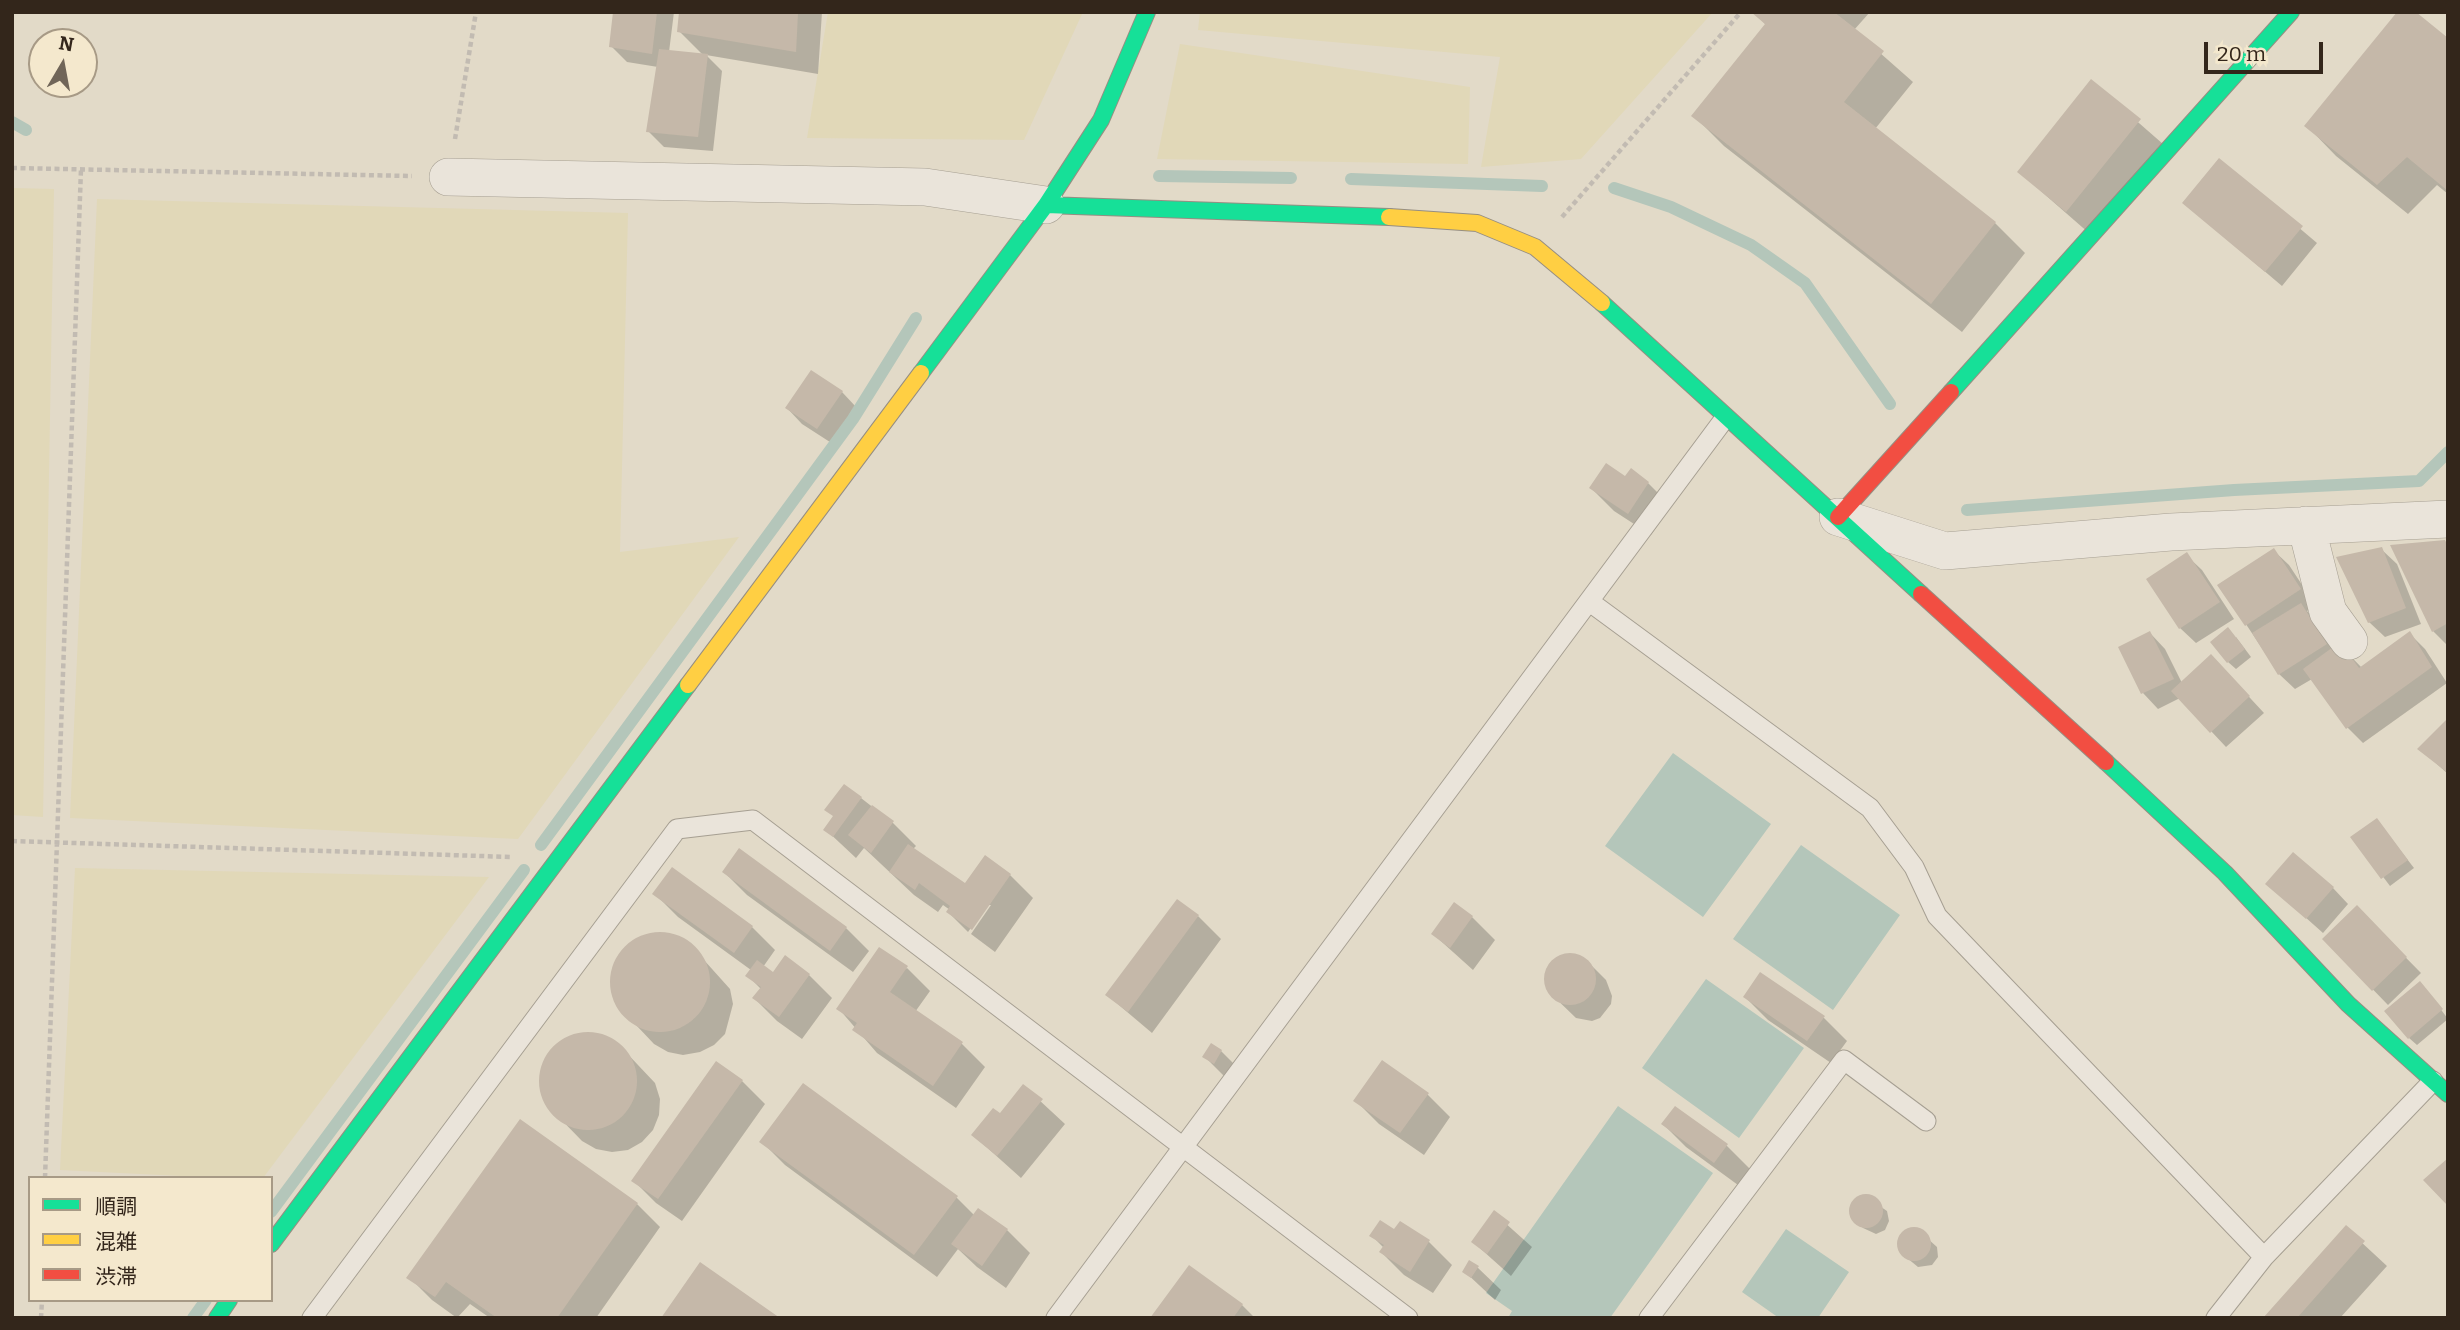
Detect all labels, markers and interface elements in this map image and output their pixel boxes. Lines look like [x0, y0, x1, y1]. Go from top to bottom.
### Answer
north arrow [28, 28, 98, 98]
scale bar [2208, 28, 2327, 72]
text: N [57, 31, 76, 56]
text: 20 m [2217, 41, 2266, 67]
legend [28, 1176, 273, 1302]
text: 順調 [95, 1194, 137, 1220]
text: 混雑 [95, 1229, 137, 1255]
text: 渋滞 [95, 1264, 137, 1290]

